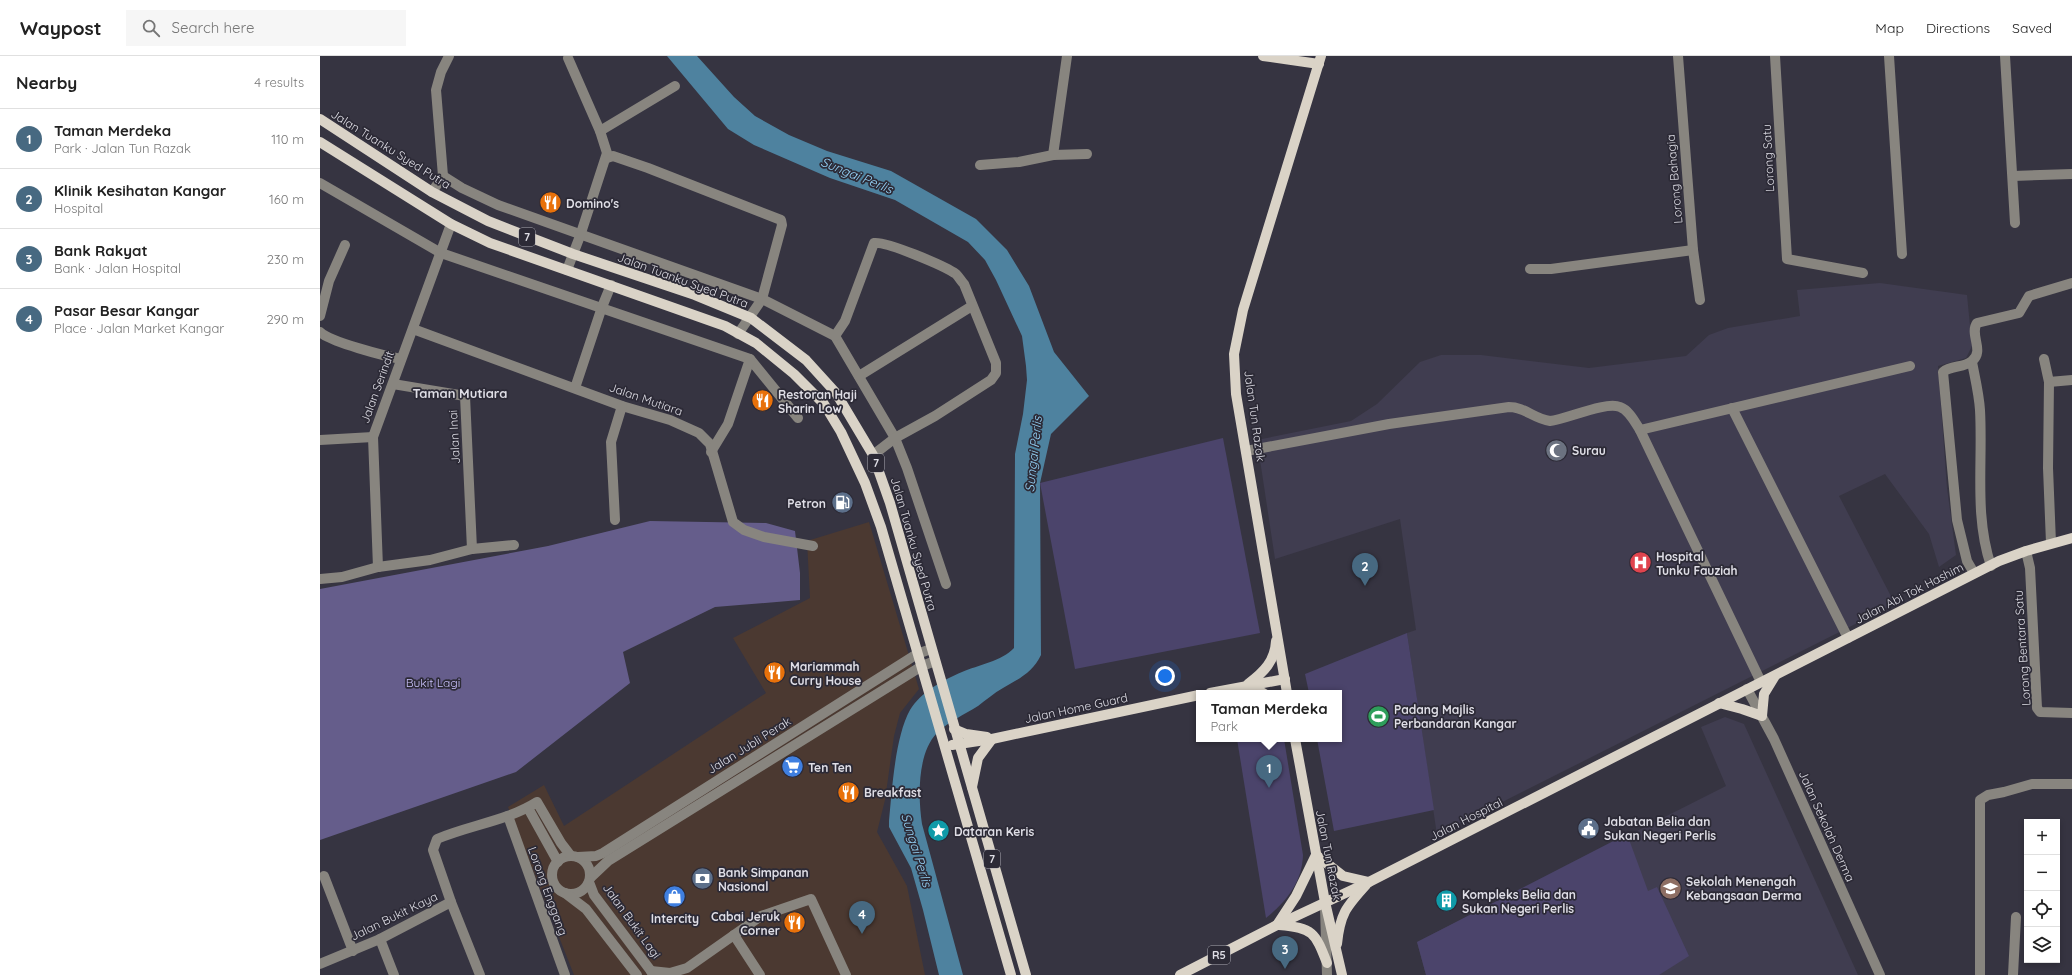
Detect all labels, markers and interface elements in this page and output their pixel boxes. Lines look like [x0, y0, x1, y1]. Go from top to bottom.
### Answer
search box [126, 10, 406, 46]
text: Waypost [20, 16, 102, 40]
icon: search [140, 17, 162, 39]
text: Search here [172, 18, 254, 37]
text: Map [1875, 19, 1904, 37]
text: Directions [1926, 19, 1990, 37]
text: Saved [2012, 19, 2052, 37]
text: Nearby [16, 72, 77, 93]
text: 4 results [254, 74, 304, 90]
street label: Jalan Tuanku Syed Putra [328, 106, 454, 192]
text: Taman Merdeka [54, 121, 171, 140]
street label: Lorong Satu [1759, 124, 1777, 192]
text: 1 [26, 131, 32, 147]
text: 110 m [271, 131, 304, 147]
street label: Lorong Bahagia [1663, 134, 1685, 224]
text: Park · Jalan Tun Razak [54, 140, 191, 156]
water label: Sungai Perlis [819, 153, 896, 197]
text: Klinik Kesihatan Kangar [54, 181, 226, 200]
restaurant icon: Domino's [537, 190, 563, 216]
text: 2 [25, 191, 33, 207]
text: 160 m [269, 191, 304, 207]
place label: Domino's [566, 196, 619, 211]
text: Hospital [54, 200, 103, 216]
road number: 7 [519, 228, 535, 246]
text: Bank Rakyat [54, 241, 148, 260]
street label: Jalan Tuanku Syed Putra [615, 249, 751, 311]
text: 3 [26, 251, 32, 267]
text: 230 m [267, 251, 304, 267]
text: Bank · Jalan Hospital [54, 260, 181, 276]
text: Pasar Besar Kangar [54, 301, 200, 320]
text: 4 [25, 311, 33, 327]
text: 290 m [266, 311, 304, 327]
text: Place · Jalan Market Kangar [54, 320, 224, 336]
street label: Jalan Serindit [357, 349, 397, 425]
street label: Jalan Tun Razak [1241, 369, 1269, 463]
street label: Jalan Mutiara [607, 379, 685, 419]
district label: Taman Mutiara [412, 385, 508, 401]
place label: Restoran Haji Sharin Low [778, 387, 857, 416]
restaurant icon: Restoran Haji Sharin Low [750, 388, 776, 414]
street label: Jalan Inai [445, 410, 463, 464]
water label: Sungai Perlis [1021, 414, 1045, 493]
mosque icon: Surau [1544, 437, 1570, 463]
place label: Surau [1572, 443, 1606, 458]
road number: 7 [868, 454, 884, 472]
street label: Jalan Tuanku Syed Putra [888, 475, 940, 613]
fuel station icon: Petron [829, 490, 855, 516]
place label: Petron [787, 496, 826, 511]
place label: Hospital Tunku Fauziah [1656, 549, 1738, 578]
hospital icon: Hospital Tunku Fauziah [1627, 550, 1653, 576]
pin: 2 [1352, 553, 1378, 586]
street label: Jalan Abi Tok Hashim [1852, 559, 1966, 627]
street label: Lorong Bentara Satu [2010, 590, 2034, 706]
place label: Mariammah Curry House [790, 659, 861, 688]
restaurant icon: Mariammah Curry House [762, 660, 788, 686]
your location [1155, 666, 1175, 686]
park label: Bukit Lagi [406, 675, 460, 690]
street label: Jalan Home Guard [1023, 690, 1129, 726]
popup [1196, 690, 1342, 742]
text: Taman Merdeka [1210, 699, 1328, 718]
place label: Padang Majlis Perbandaran Kangar [1394, 702, 1517, 731]
sports icon: Padang Majlis Perbandaran Kangar [1366, 703, 1392, 729]
street label: Jalan Jubli Perak [704, 713, 794, 777]
text: Park [1210, 718, 1238, 734]
supermarket icon: Ten Ten [779, 754, 805, 780]
pin: 1 [1256, 755, 1282, 788]
place label: Ten Ten [808, 760, 852, 775]
street label: Jalan Sekolah Derma [1796, 768, 1858, 884]
restaurant icon: Breakfast [836, 779, 862, 805]
place label: Breakfast [864, 785, 922, 800]
street label: Jalan Hospital [1427, 794, 1505, 844]
street label: Jalan Tun Razak [1313, 808, 1345, 902]
water label: Sungai Perlis [898, 811, 936, 890]
place label: Jabatan Belia dan Sukan Negeri Perlis [1604, 814, 1716, 843]
public building icon: Jabatan Belia dan Sukan Negeri Perlis [1576, 815, 1602, 841]
place icon: Dataran Keris [926, 818, 952, 844]
map controls [2024, 819, 2060, 963]
button: + [2024, 819, 2060, 855]
place label: Dataran Keris [954, 824, 1034, 839]
street label: Lorong Enggang [525, 845, 571, 937]
road number: 7 [984, 850, 1000, 868]
button: − [2024, 855, 2060, 891]
place label: Bank Simpanan Nasional [718, 865, 809, 894]
bank icon: Bank Simpanan Nasional [689, 866, 715, 892]
place label: Sekolah Menengah Kebangsaan Derma [1686, 874, 1802, 903]
school or university icon: Sekolah Menengah Kebangsaan Derma [1658, 875, 1684, 901]
street label: Jalan Bukit Lagi [600, 881, 664, 961]
shop icon: Intercity [662, 884, 688, 910]
place label: Kompleks Belia dan Sukan Negeri Perlis [1462, 887, 1576, 916]
street label: Jalan Bukit Kaya [348, 888, 440, 944]
building icon: Kompleks Belia dan Sukan Negeri Perlis [1433, 888, 1459, 914]
button: locate [2024, 891, 2060, 927]
pin: 4 [849, 901, 875, 934]
place label: Cabai Jeruk Corner [711, 909, 780, 938]
restaurant icon: Cabai Jeruk Corner [782, 910, 808, 936]
place label: Intercity [651, 911, 699, 926]
button: layers [2024, 927, 2060, 963]
pin: 3 [1272, 936, 1298, 969]
road number: R5 [1208, 946, 1230, 964]

